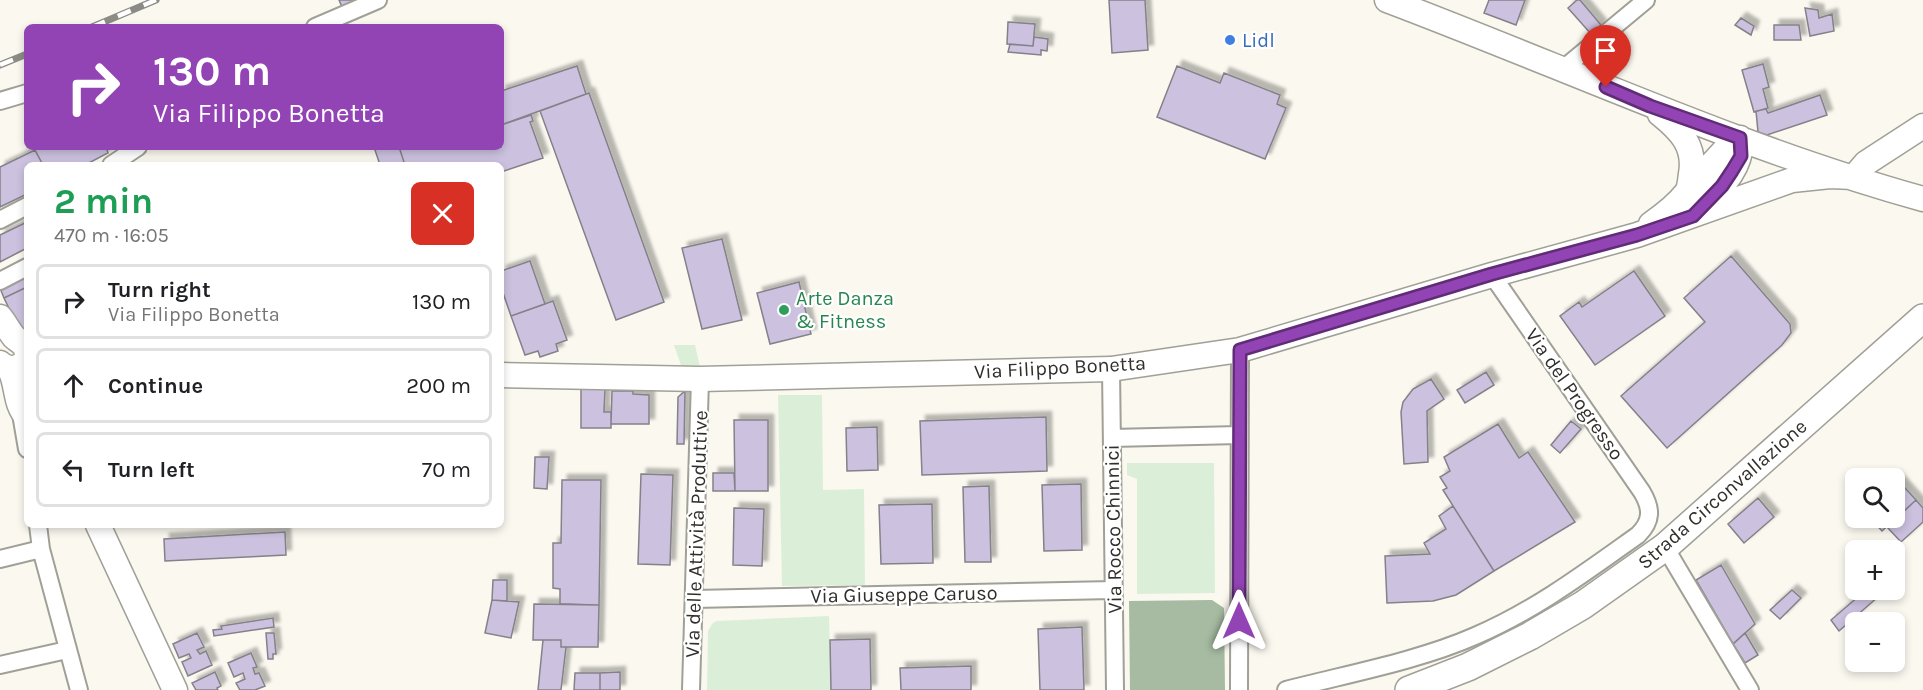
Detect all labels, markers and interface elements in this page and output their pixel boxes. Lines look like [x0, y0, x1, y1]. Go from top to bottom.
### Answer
pin [1580, 25, 1631, 87]
place label: Lidl [1242, 29, 1275, 52]
marker: Lidl [1223, 33, 1237, 47]
icon: arrive [1589, 34, 1622, 67]
text: 130 m [153, 46, 271, 96]
icon: right [54, 48, 132, 126]
text: Via Filippo Bonetta [153, 97, 385, 129]
text: 2 min [54, 180, 153, 222]
button: close [411, 182, 474, 245]
text: 470 m · 16:05 [54, 224, 169, 247]
text: Turn right [108, 277, 211, 303]
icon: right [57, 285, 90, 318]
place label: Arte Danza & Fitness [796, 287, 894, 333]
text: 130 m [412, 289, 471, 315]
text: Via Filippo Bonetta [108, 303, 280, 326]
marker: Arte Danza & Fitness [777, 303, 791, 317]
street label: Via del Progresso [1521, 324, 1629, 465]
street label: Via Filippo Bonetta [974, 352, 1146, 383]
icon: ahead [57, 369, 90, 402]
text: Continue [108, 373, 203, 399]
text: 200 m [406, 373, 471, 399]
street label: Via delle Attività Produttive [681, 410, 712, 658]
street label: Strada Circonvallazione [1633, 415, 1811, 574]
street label: Via Rocco Chinnici [1101, 444, 1126, 614]
icon: left [57, 453, 90, 486]
text: Turn left [108, 457, 195, 483]
text: 70 m [422, 457, 471, 483]
map controls [1845, 468, 1905, 672]
button: search [1845, 468, 1905, 528]
button: + [1845, 540, 1905, 600]
street label: Via Giuseppe Caruso [810, 581, 998, 608]
position arrow [1207, 589, 1271, 653]
button: − [1845, 612, 1905, 672]

